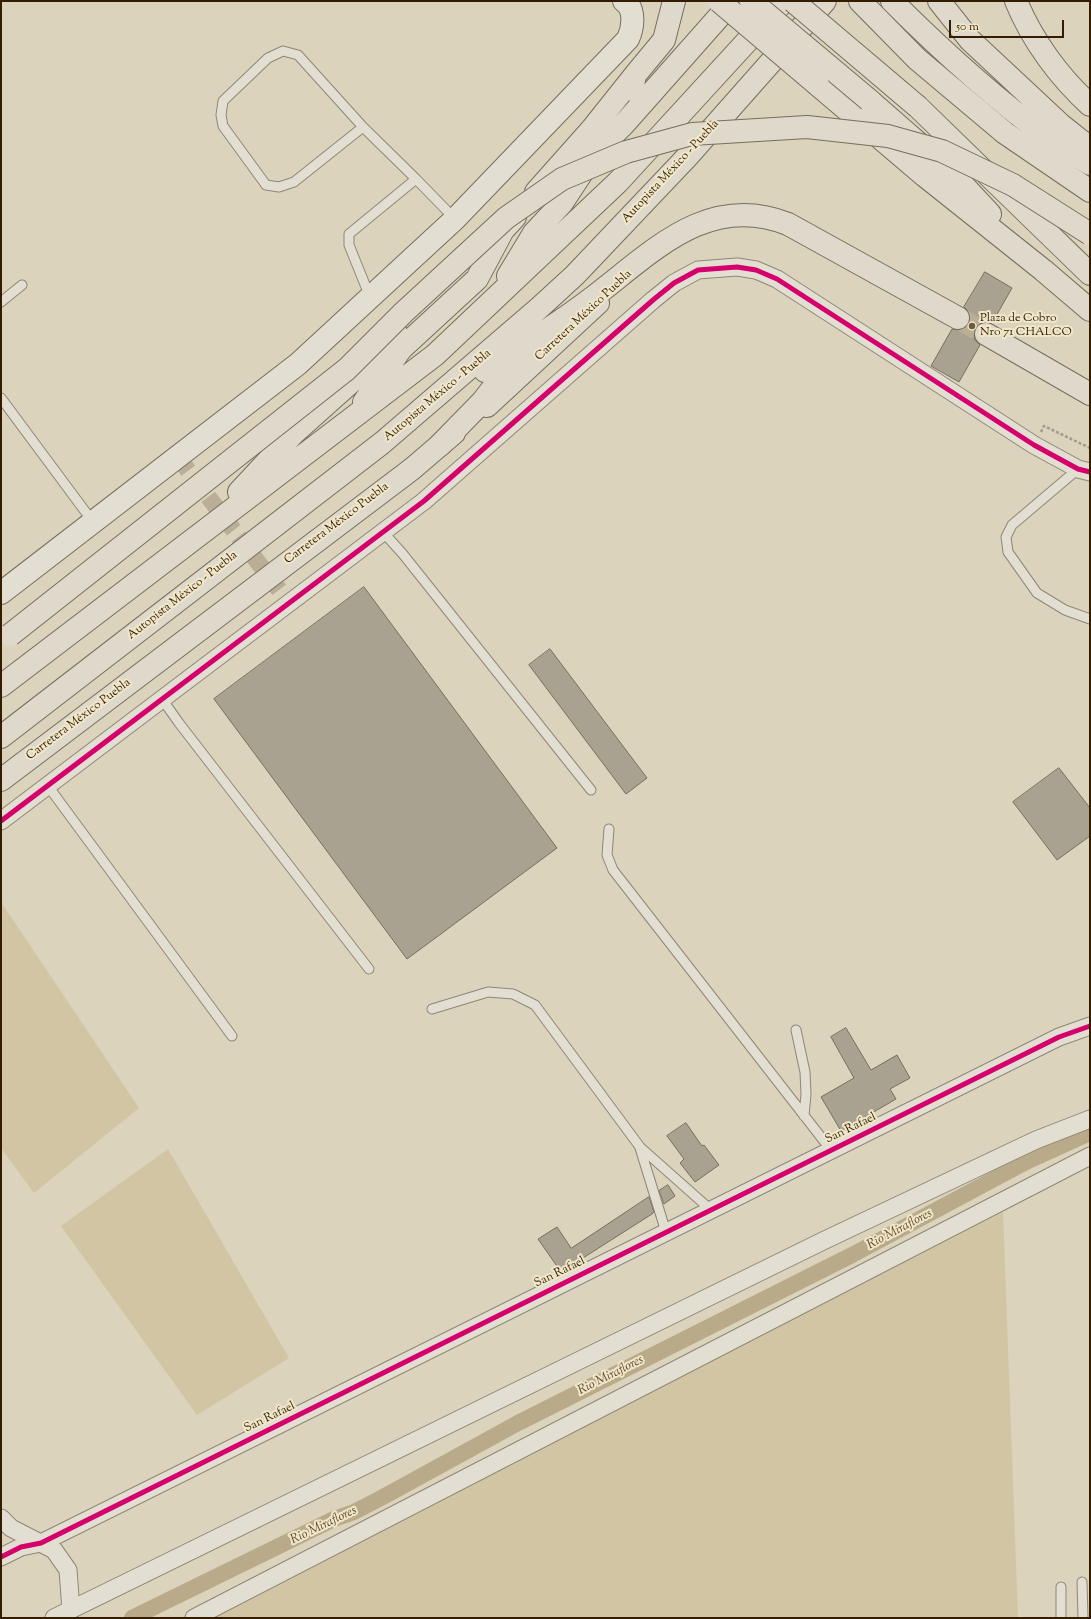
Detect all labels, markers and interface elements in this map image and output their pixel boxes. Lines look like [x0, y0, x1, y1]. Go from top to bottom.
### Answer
scale bar [951, 12, 1066, 38]
text: 50 m [956, 18, 979, 36]
street label: Autopista México - Puebla [620, 118, 722, 226]
street label: Carretera México Puebla [533, 267, 635, 365]
place label: Plaza de Cobro Nro 71 CHALCO [980, 312, 1072, 340]
marker: Plaza de Cobro Nro 71 CHALCO [967, 321, 977, 331]
street label: Autopista México - Puebla [381, 347, 495, 445]
street label: Carretera México Puebla [282, 480, 392, 568]
street label: Autopista México - Puebla [125, 549, 241, 643]
street label: Carretera México Puebla [24, 676, 134, 764]
street label: San Rafael [823, 1111, 879, 1147]
water label: Rio Miraflores [865, 1206, 935, 1254]
street label: San Rafael [532, 1255, 588, 1291]
water label: Rio Miraflores [576, 1353, 646, 1399]
street label: San Rafael [242, 1400, 298, 1436]
water label: Rio Miraflores [288, 1503, 360, 1549]

